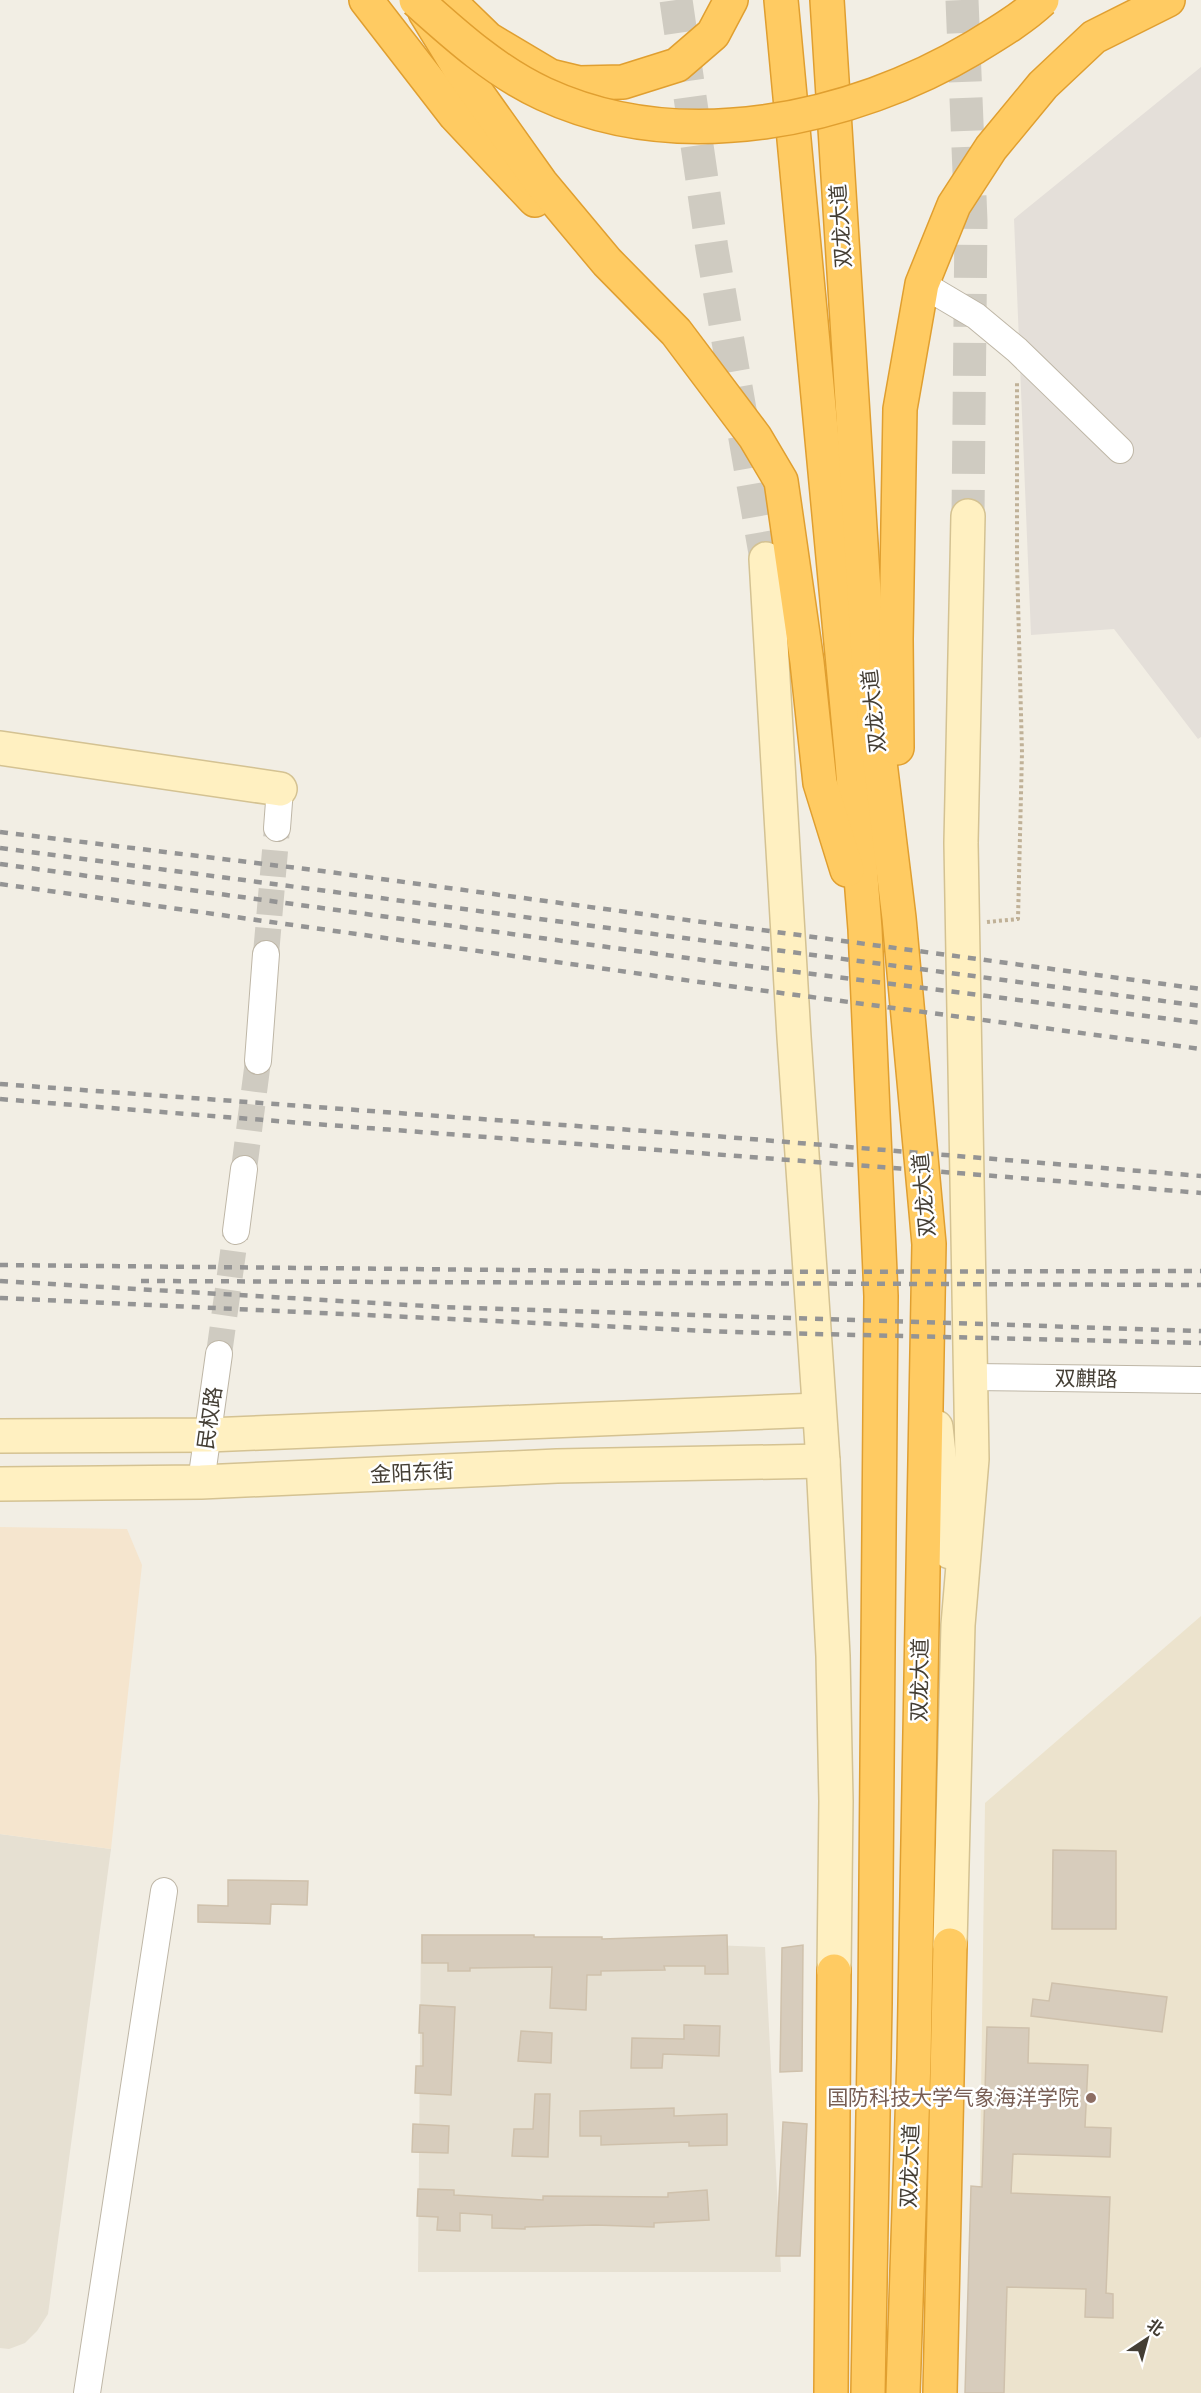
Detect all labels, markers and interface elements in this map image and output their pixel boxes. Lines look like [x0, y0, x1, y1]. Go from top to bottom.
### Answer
street label: 双龙大道 [827, 183, 855, 269]
street label: 双龙大道 [859, 668, 889, 754]
street label: 双龙大道 [909, 1152, 939, 1238]
street label: 双麒路 [1054, 1367, 1118, 1391]
street label: 民权路 [195, 1385, 225, 1451]
street label: 金阳东街 [369, 1460, 455, 1486]
street label: 双龙大道 [908, 1638, 932, 1722]
place label: 国防科技大学气象海洋学院 [827, 2087, 1079, 2109]
marker: 国防科技大学气象海洋学院 [1084, 2091, 1098, 2105]
street label: 双龙大道 [898, 2124, 922, 2208]
north arrow [1117, 2309, 1177, 2369]
text: 北 [1144, 2316, 1167, 2339]

